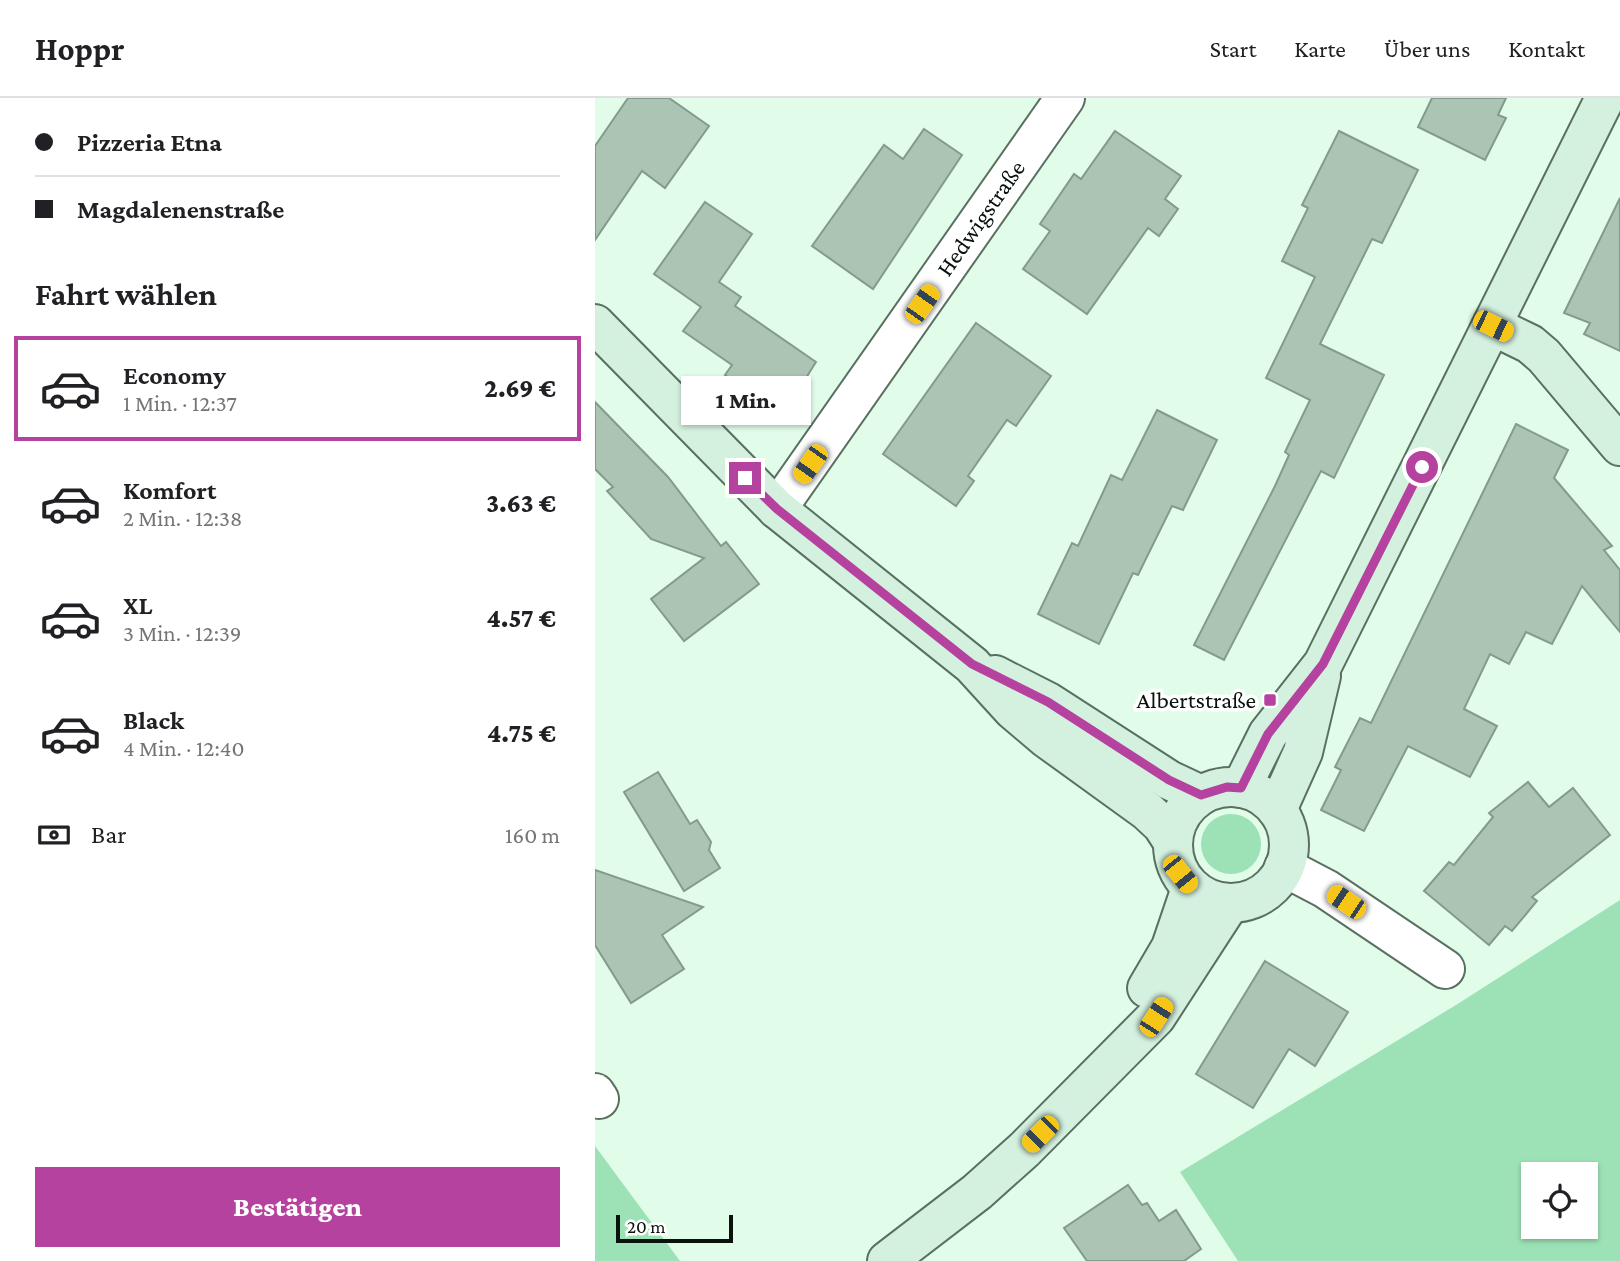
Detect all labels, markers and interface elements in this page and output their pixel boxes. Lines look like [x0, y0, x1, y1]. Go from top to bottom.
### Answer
text: Hoppr [35, 30, 124, 67]
text: Start [1210, 35, 1256, 62]
text: Karte [1294, 35, 1346, 62]
text: Über uns [1384, 35, 1470, 62]
text: Kontakt [1508, 35, 1585, 62]
text: Pizzeria Etna [77, 128, 222, 157]
street label: Hedwigstraße [931, 155, 1030, 281]
text: Magdalenenstraße [77, 195, 284, 224]
text: Fahrt wählen [35, 276, 217, 312]
car [902, 281, 943, 327]
car [1470, 307, 1517, 345]
icon: car [39, 357, 102, 420]
text: Economy [123, 361, 226, 390]
text: 2.69 € [484, 374, 556, 403]
callout: 1 Min. [680, 376, 810, 426]
text: 1 Min. [715, 387, 777, 413]
text: 1 Min. · 12:37 [123, 390, 237, 416]
car [790, 441, 831, 487]
route start [1406, 451, 1438, 483]
route end [729, 462, 761, 494]
icon: car [39, 472, 102, 535]
text: Komfort [123, 476, 216, 505]
text: 3.63 € [486, 489, 556, 518]
text: 2 Min. · 12:38 [123, 505, 242, 531]
icon: car [39, 587, 102, 650]
text: XL [123, 591, 152, 620]
text: 4.57 € [486, 604, 556, 633]
text: 3 Min. · 12:39 [123, 620, 241, 646]
place label: Albertstraße [1136, 686, 1256, 713]
marker: Albertstraße [1262, 692, 1278, 708]
icon: car [39, 702, 102, 765]
text: Black [123, 706, 184, 735]
text: 4.75 € [487, 719, 556, 748]
text: 4 Min. · 12:40 [123, 735, 245, 761]
icon: cash [35, 816, 73, 854]
text: Bar [91, 820, 127, 849]
text: 160 m [505, 822, 560, 848]
car [1159, 851, 1202, 897]
car [1323, 882, 1370, 922]
car [1136, 994, 1177, 1040]
car [1018, 1112, 1063, 1156]
map controls [1521, 1162, 1598, 1239]
button: locate [1521, 1162, 1598, 1239]
button: Bestätigen [35, 1167, 560, 1247]
scale bar [616, 1212, 733, 1244]
text: 20 m [627, 1216, 666, 1237]

